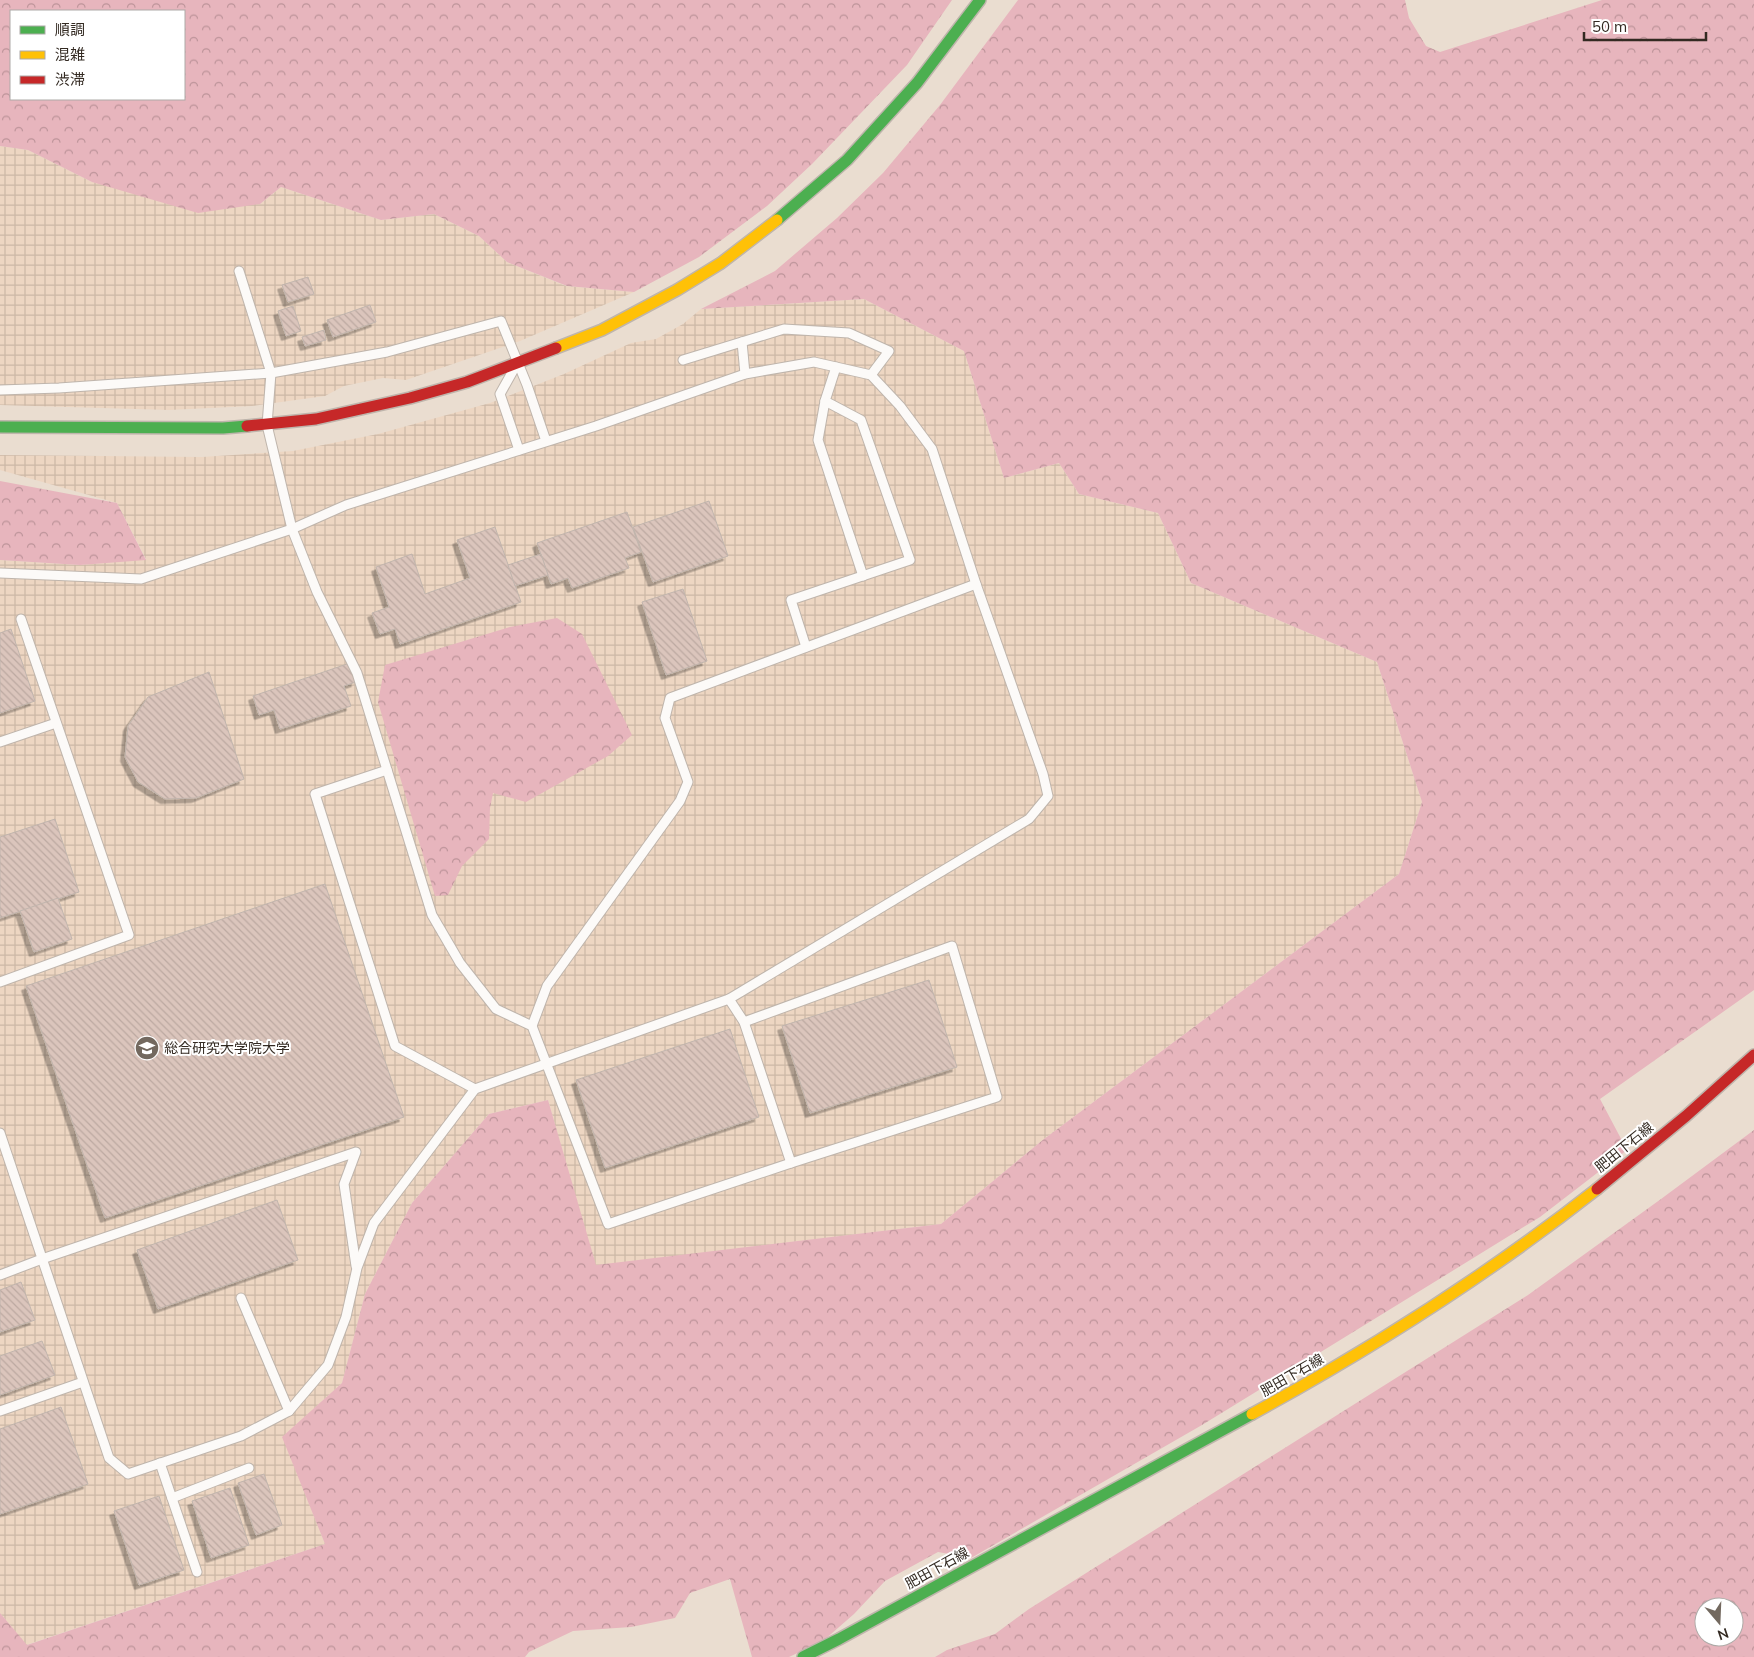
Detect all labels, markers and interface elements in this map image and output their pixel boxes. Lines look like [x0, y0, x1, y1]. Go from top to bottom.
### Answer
legend [10, 10, 185, 100]
scale bar [1584, 10, 1706, 42]
text: 50 m [1592, 17, 1627, 36]
text: 順調 [55, 20, 85, 39]
text: 混雑 [55, 45, 85, 64]
text: 渋滞 [55, 70, 85, 89]
school or university icon: 総合研究大学院大学 [134, 1035, 160, 1061]
place label: 総合研究大学院大学 [164, 1039, 290, 1057]
street label: 肥田下石線 [1591, 1118, 1657, 1176]
street label: 肥田下石線 [1257, 1350, 1327, 1400]
street label: 肥田下石線 [902, 1543, 972, 1593]
north arrow [1694, 1597, 1744, 1647]
text: N [1715, 1624, 1731, 1645]

